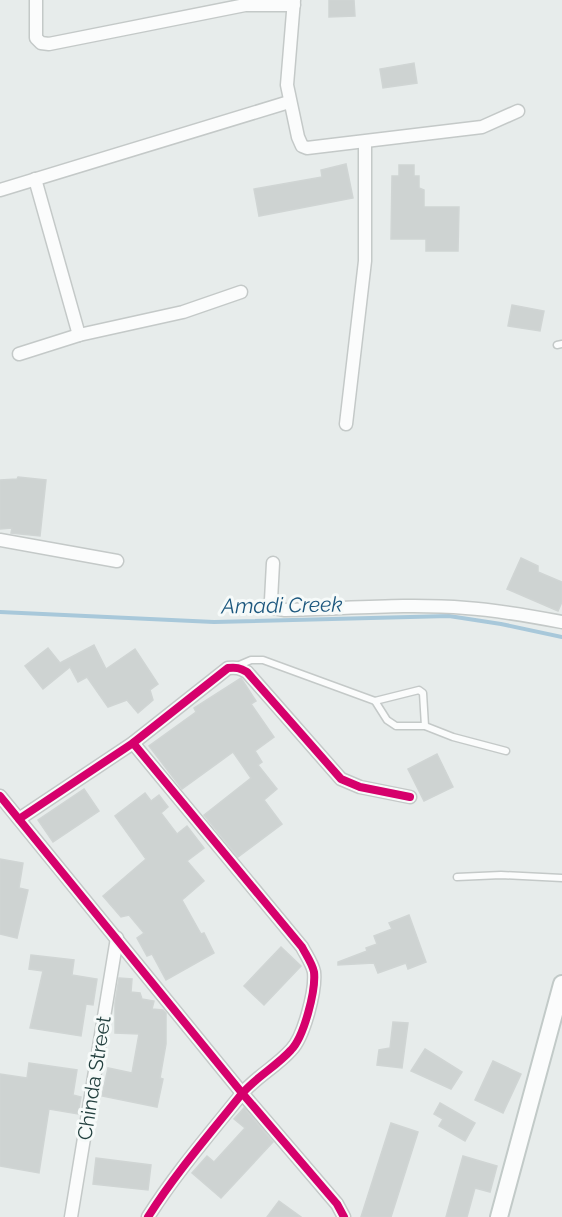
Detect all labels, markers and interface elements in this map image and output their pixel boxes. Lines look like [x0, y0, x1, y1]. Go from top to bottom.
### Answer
water label: Amadi Creek [220, 591, 343, 619]
street label: Chinda Street [72, 1014, 116, 1142]

